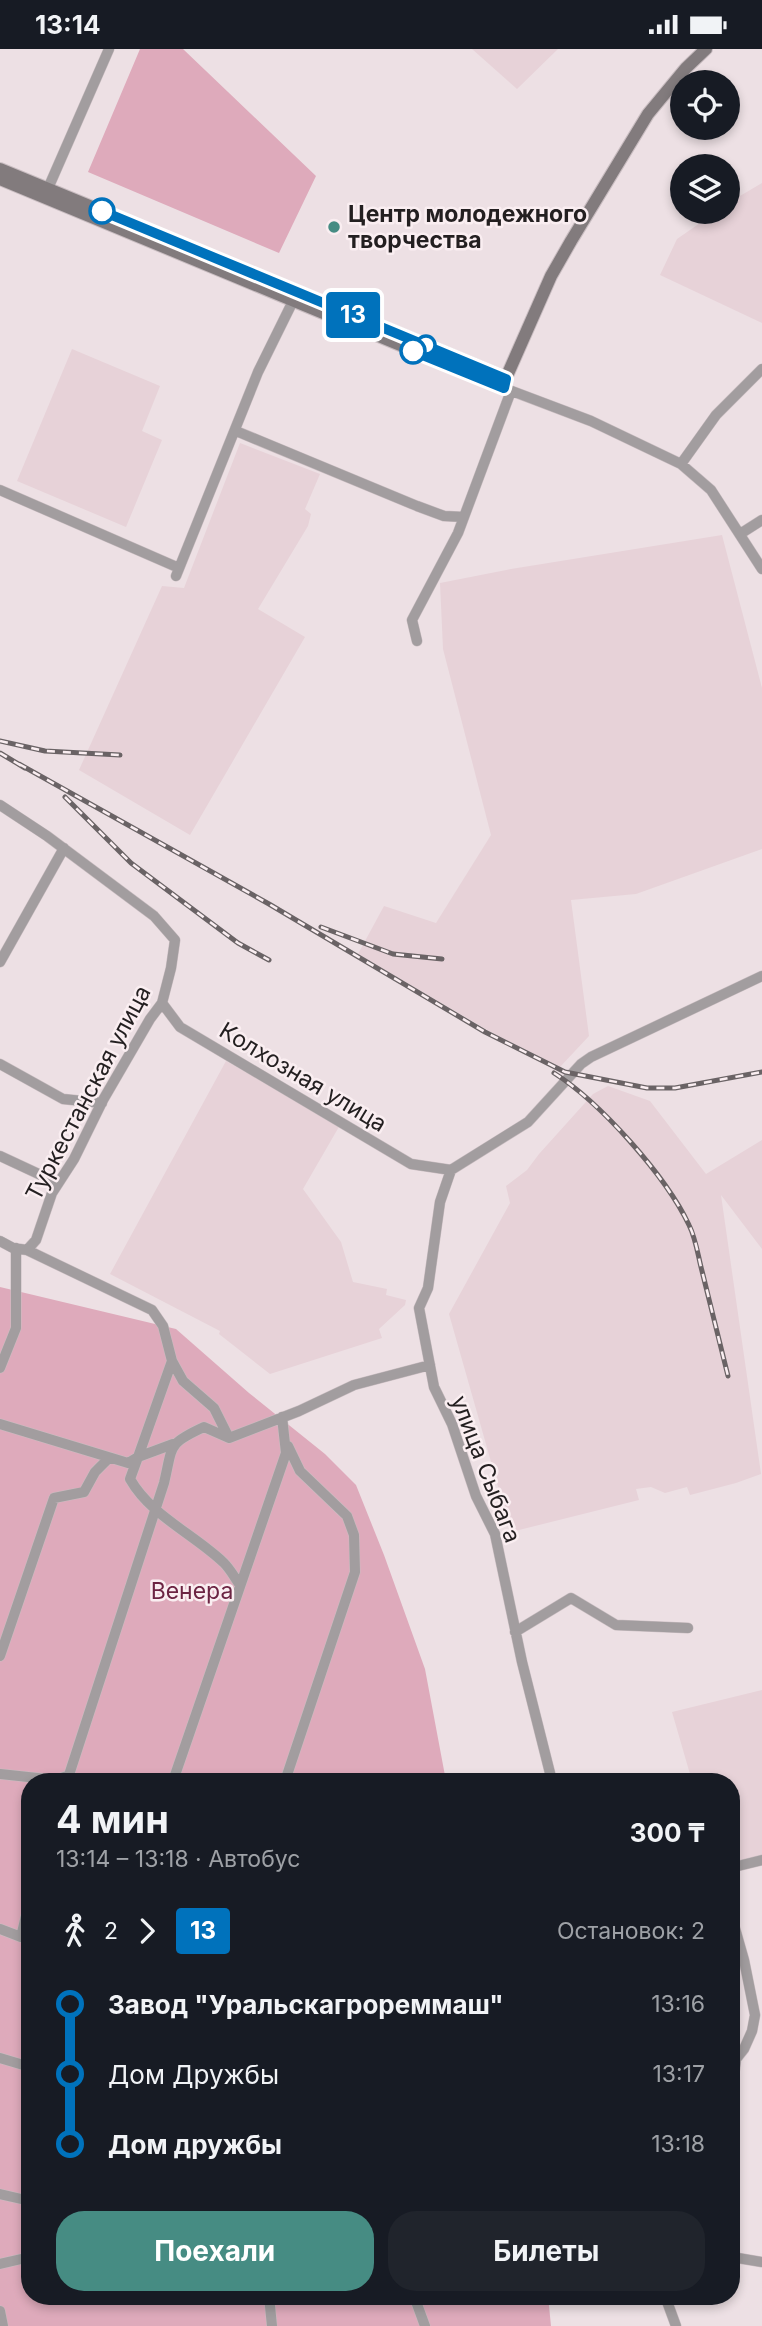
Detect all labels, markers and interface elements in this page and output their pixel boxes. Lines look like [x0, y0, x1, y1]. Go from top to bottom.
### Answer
text: 13:14 [35, 9, 100, 40]
map controls [670, 70, 740, 224]
button: locate [670, 70, 740, 140]
button: layers [670, 154, 740, 224]
unlabelled marker [89, 198, 115, 224]
place label: Центр молодежного творчества [348, 200, 587, 254]
marker: Центр молодежного творчества [326, 219, 342, 235]
line badge: 13 [322, 292, 384, 338]
text: 13 [340, 300, 366, 329]
unlabelled marker [416, 335, 436, 355]
unlabelled marker [400, 338, 426, 364]
street label: Туркестанская улица [19, 981, 157, 1205]
street label: Колхозная улица [214, 1016, 392, 1138]
street label: улица Сыбага [445, 1392, 527, 1546]
park label: Венера [151, 1577, 233, 1605]
text: 4 мин [56, 1796, 169, 1842]
text: 300 ₸ [630, 1817, 705, 1848]
text: 13:14 – 13:18 · Автобус [56, 1845, 300, 1873]
icon: walk [56, 1912, 94, 1950]
icon: forward [128, 1912, 166, 1950]
text: 13 [190, 1916, 216, 1945]
text: 2 [104, 1917, 118, 1945]
text: Остановок: 2 [557, 1917, 705, 1945]
text: Завод "Уральскагрореммаш" [108, 1989, 504, 2020]
text: 13:16 [651, 1990, 705, 2018]
text: Дом Дружбы [108, 2059, 279, 2090]
text: 13:17 [652, 2060, 705, 2088]
text: Дом дружбы [108, 2129, 282, 2160]
text: 13:18 [651, 2130, 705, 2158]
button: Поехали [56, 2211, 374, 2291]
button: Билеты [388, 2211, 705, 2291]

